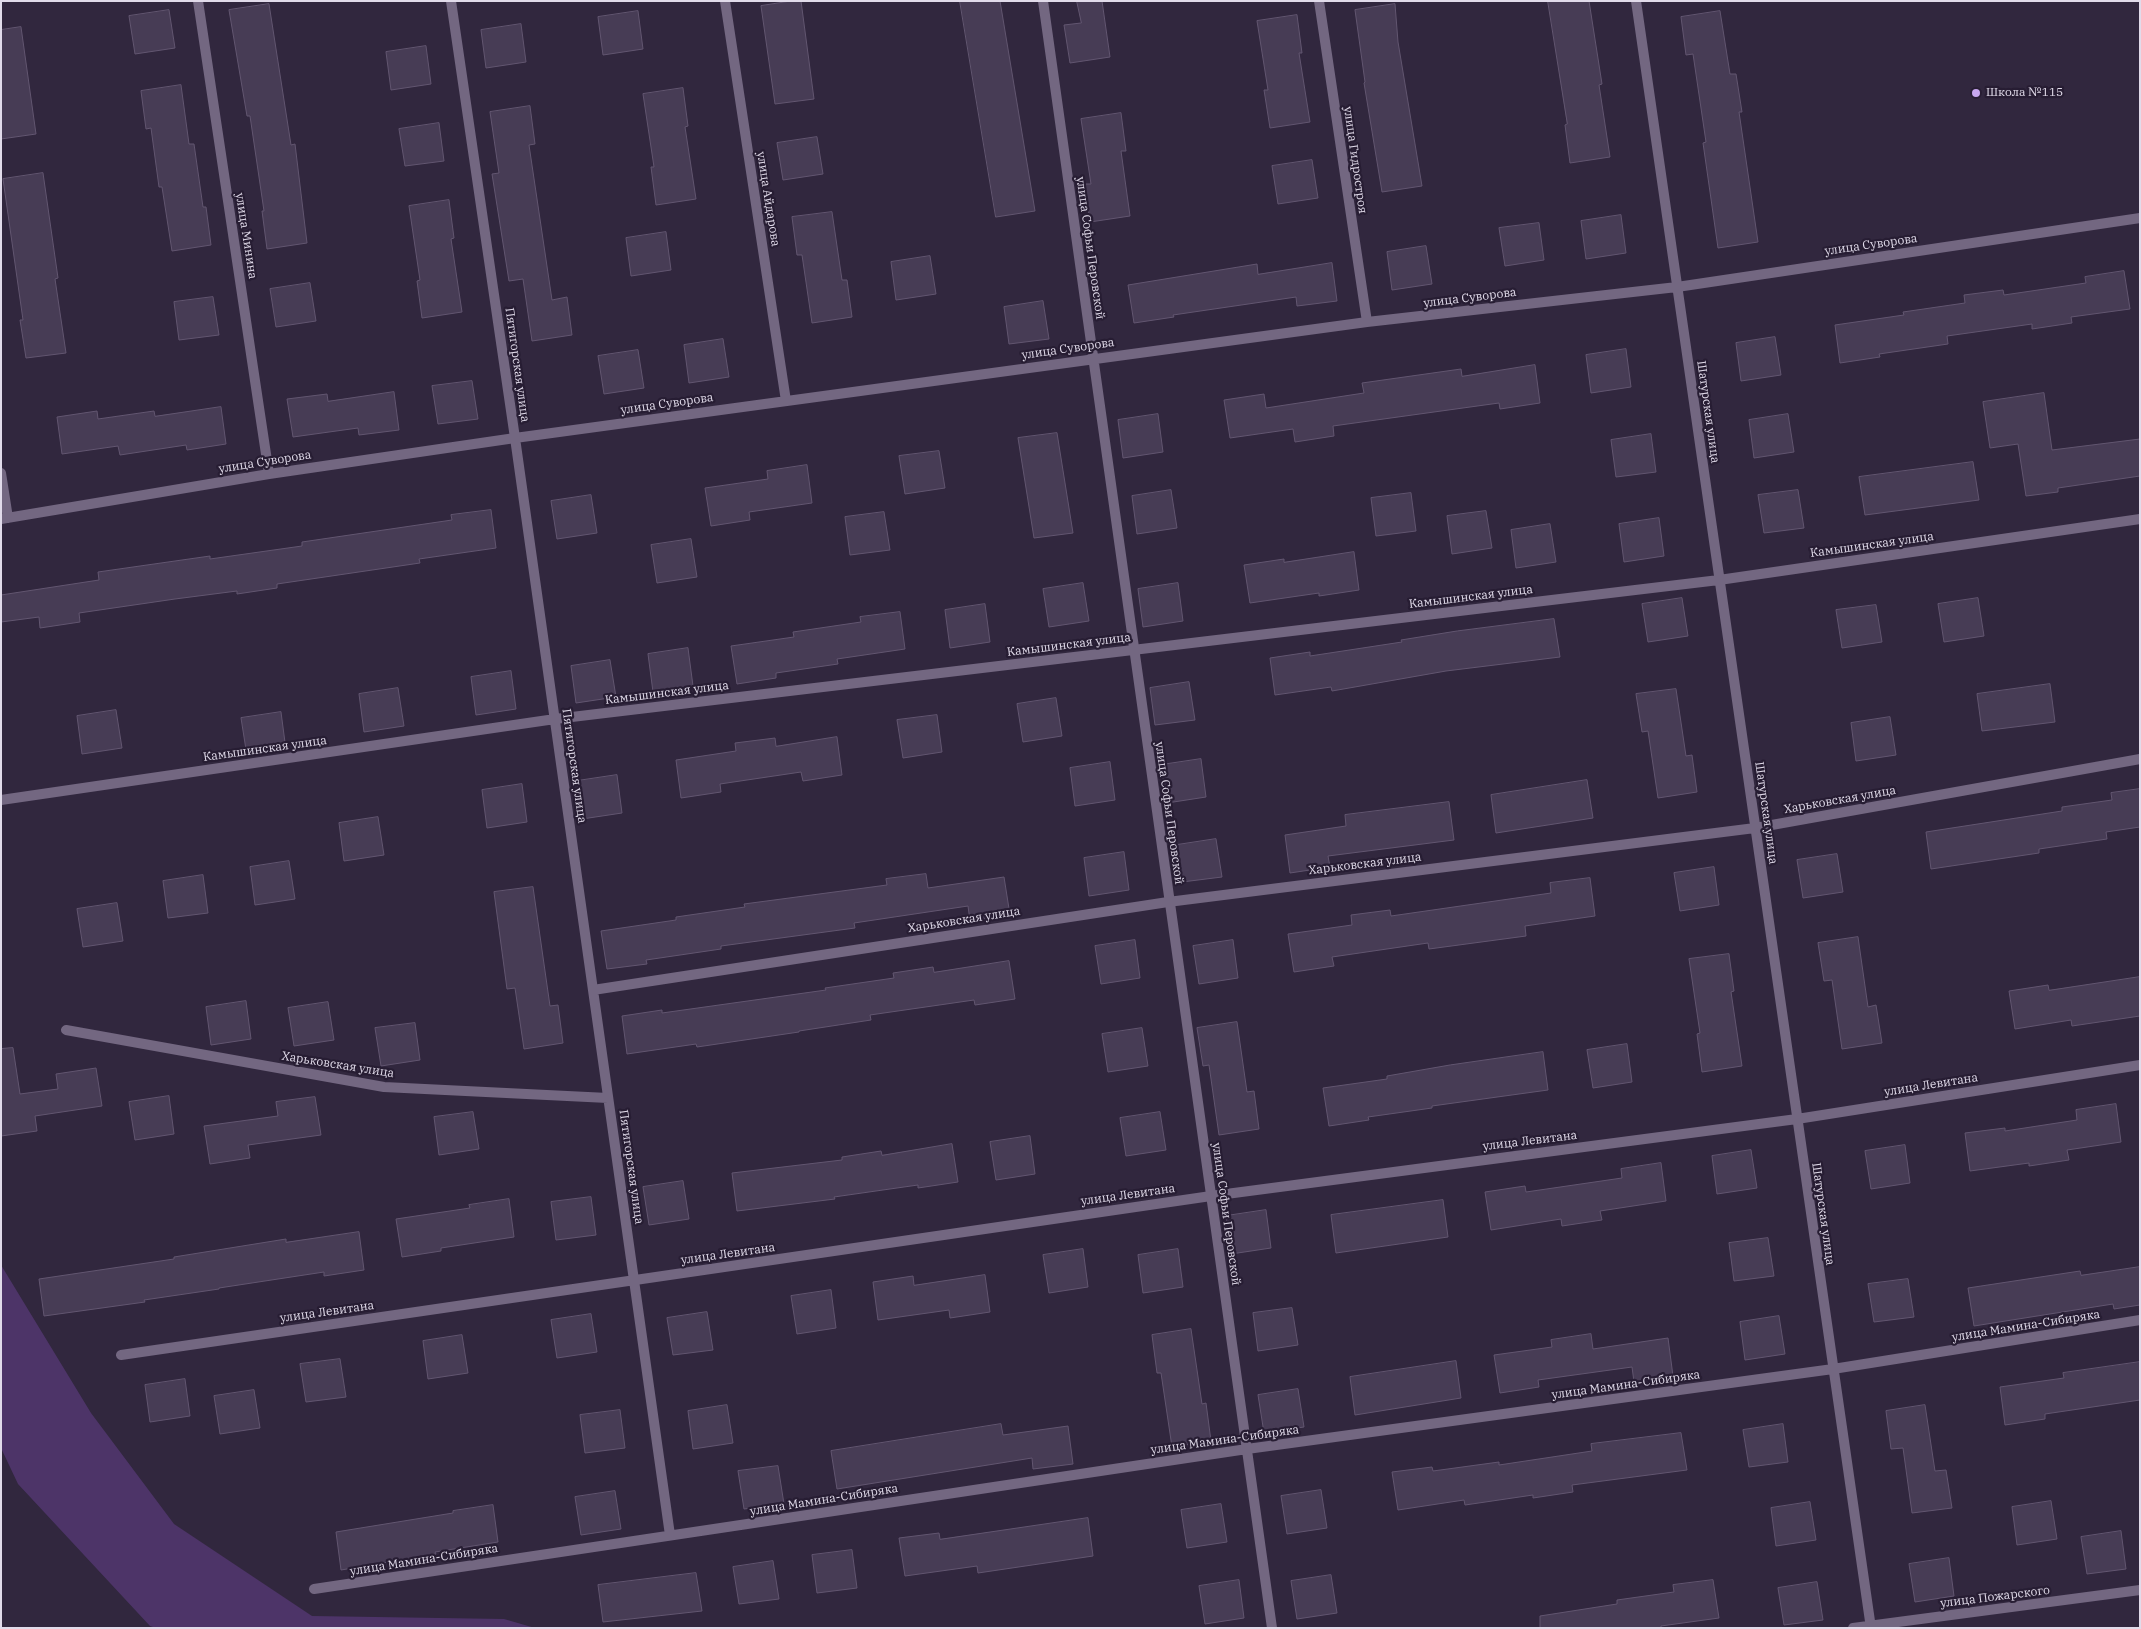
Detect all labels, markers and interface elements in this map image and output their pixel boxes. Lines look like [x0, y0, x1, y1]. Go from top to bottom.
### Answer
place label: Школа №115 [1986, 86, 2063, 100]
marker: Школа №115 [1970, 87, 1982, 99]
street label: улица Гидростроя [1340, 105, 1370, 215]
street label: улица Айдарова [753, 151, 783, 247]
street label: улица Софьи Перовской [1073, 176, 1107, 320]
street label: улица Минина [232, 192, 260, 280]
street label: улица Суворова [1824, 231, 1918, 259]
street label: улица Суворова [1423, 285, 1517, 311]
street label: Пятигорская улица [502, 307, 532, 423]
street label: улица Суворова [1021, 335, 1115, 363]
street label: Шатурская улица [1694, 360, 1722, 464]
street label: улица Суворова [620, 390, 714, 418]
street label: улица Суворова [218, 448, 312, 476]
street label: Камышинская улица [1809, 529, 1935, 561]
street label: Камышинская улица [1408, 582, 1534, 612]
street label: Камышинская улица [1006, 630, 1132, 660]
street label: Камышинская улица [604, 678, 730, 708]
street label: Пятигорская улица [559, 708, 589, 824]
street label: Камышинская улица [202, 733, 328, 765]
street label: улица Софьи Перовской [1152, 741, 1186, 885]
street label: Шатурская улица [1752, 761, 1780, 865]
street label: Харьковская улица [1783, 783, 1897, 817]
street label: Харьковская улица [1308, 850, 1422, 878]
street label: Харьковская улица [907, 904, 1021, 936]
street label: Харьковская улица [281, 1049, 395, 1081]
street label: улица Левитана [1883, 1070, 1979, 1100]
street label: Пятигорская улица [616, 1109, 646, 1225]
street label: улица Левитана [1482, 1128, 1578, 1154]
street label: улица Софьи Перовской [1209, 1142, 1243, 1286]
street label: Шатурская улица [1809, 1162, 1837, 1266]
street label: улица Левитана [1080, 1181, 1176, 1209]
street label: улица Левитана [680, 1240, 776, 1268]
street label: улица Левитана [279, 1298, 375, 1326]
street label: улица Мамина-Сибиряка [1951, 1307, 2101, 1345]
street label: улица Мамина-Сибиряка [1551, 1367, 1701, 1403]
street label: улица Мамина-Сибиряка [1150, 1422, 1300, 1458]
street label: улица Мамина-Сибиряка [749, 1481, 899, 1519]
street label: улица Мамина-Сибиряка [349, 1541, 499, 1579]
street label: улица Пожарского [1939, 1583, 2051, 1611]

